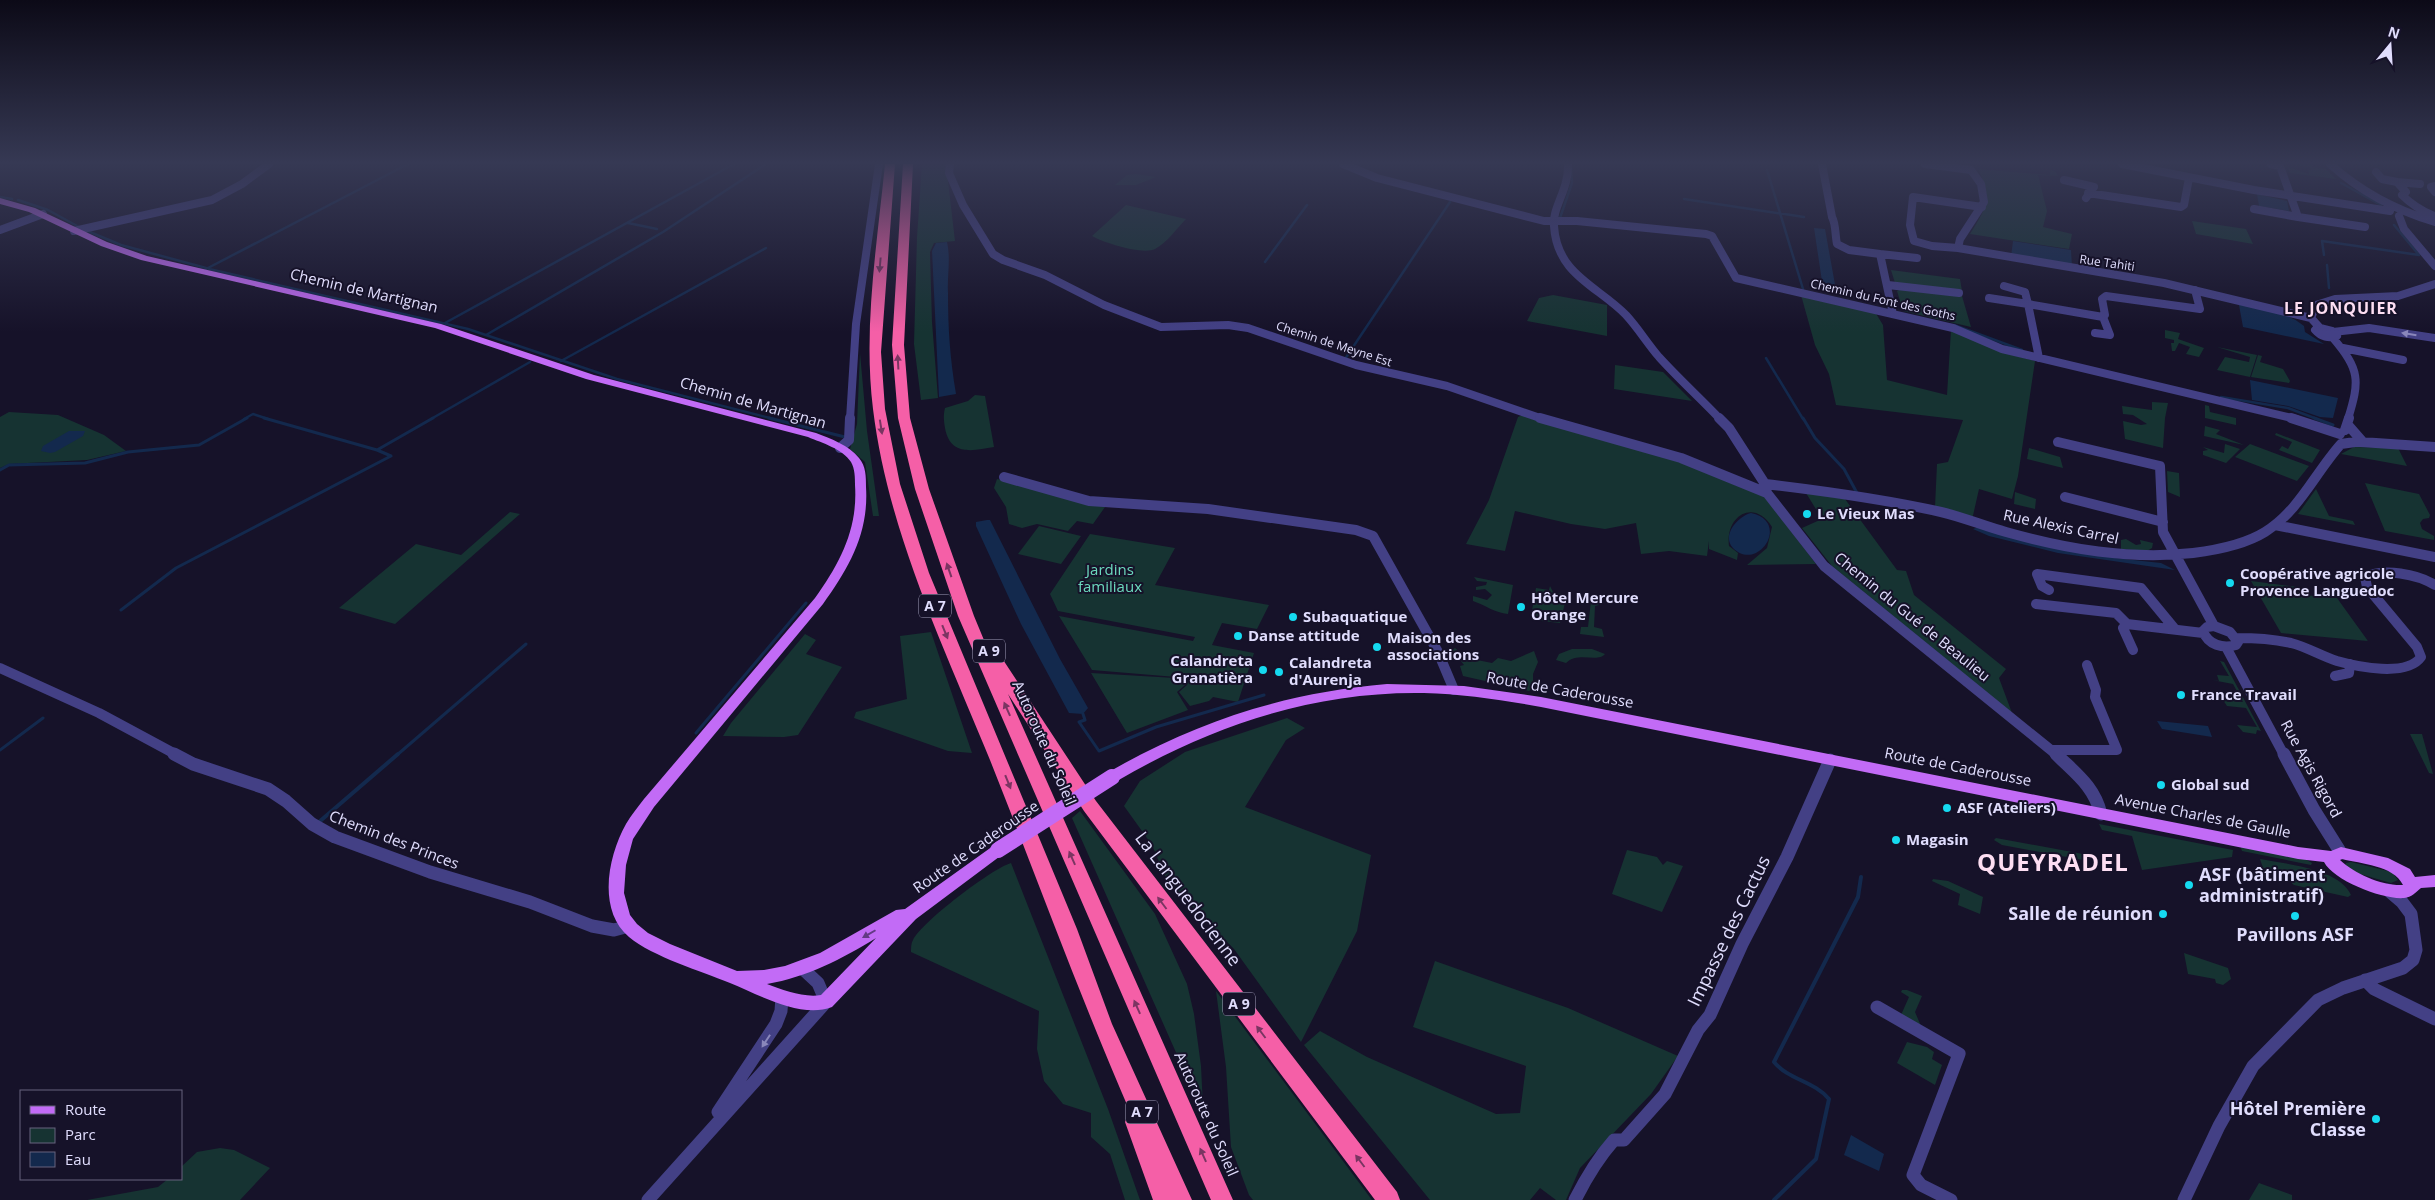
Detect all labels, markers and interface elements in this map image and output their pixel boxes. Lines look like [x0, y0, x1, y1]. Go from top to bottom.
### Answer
north arrow [2365, 20, 2415, 70]
text: N [2386, 21, 2403, 43]
street label: Rue Tahiti [2078, 250, 2136, 275]
one-way arrow [876, 257, 884, 273]
street label: Chemin de Martignan [288, 263, 440, 317]
street label: Chemin du Font des Goths [1809, 275, 1958, 325]
district label: LE JONQUIER [2284, 297, 2398, 319]
street label: Chemin de Meyne Est [1274, 317, 1394, 370]
one-way arrow [2401, 330, 2417, 338]
one-way arrow [894, 354, 902, 370]
street label: Chemin de Martignan [678, 372, 829, 433]
one-way arrow [878, 419, 886, 435]
place label: Le Vieux Mas [1817, 503, 1915, 523]
street label: Rue Alexis Carrel [2002, 504, 2121, 548]
marker: Le Vieux Mas [1801, 508, 1813, 520]
street label: Chemin du Gué de Beaulieu [1831, 547, 1995, 685]
park label: Jardins familiaux [1078, 559, 1142, 596]
one-way arrow [945, 562, 953, 577]
place label: Coopérative agricole Provence Languedoc [2240, 563, 2395, 600]
marker: Coopérative agricole Provence Languedoc [2224, 577, 2236, 589]
place label: Hôtel Mercure Orange [1531, 587, 1639, 624]
road number: A 7 [919, 594, 951, 618]
marker: Hôtel Mercure Orange [1515, 601, 1527, 613]
place label: Subaquatique [1303, 606, 1408, 626]
marker: Subaquatique [1287, 611, 1299, 623]
one-way arrow [942, 625, 950, 639]
place label: Danse attitude [1248, 625, 1360, 645]
place label: Maison des associations [1387, 627, 1479, 664]
marker: Danse attitude [1232, 630, 1244, 642]
road number: A 9 [973, 640, 1005, 662]
marker: Maison des associations [1371, 641, 1383, 653]
place label: Calandreta Granatièra [1170, 650, 1253, 687]
place label: Calandreta d'Aurenja [1289, 652, 1372, 689]
marker: Calandreta Granatièra [1257, 664, 1269, 676]
marker: Calandreta d'Aurenja [1273, 666, 1285, 678]
street label: Route de Caderousse [1485, 666, 1635, 712]
street label: Autoroute du Soleil [1008, 677, 1081, 808]
place label: France Travail [2191, 684, 2297, 704]
marker: France Travail [2175, 689, 2187, 701]
one-way arrow [1002, 702, 1010, 716]
street label: Rue Agis Rigord [2277, 716, 2347, 821]
street label: Route de Caderousse [1883, 742, 2033, 790]
place label: Global sud [2171, 774, 2250, 794]
one-way arrow [1004, 775, 1012, 790]
marker: Global sud [2155, 779, 2167, 791]
street label: Avenue Charles de Gaulle [2114, 788, 2293, 842]
street label: Route de Caderousse [909, 795, 1042, 897]
place label: ASF (Ateliers) [1957, 797, 2056, 817]
marker: ASF (Ateliers) [1941, 802, 1953, 814]
street label: Chemin des Princes [327, 805, 462, 873]
street label: La Languedocienne [1130, 826, 1247, 971]
place label: Magasin [1906, 829, 1969, 849]
marker: Magasin [1890, 834, 1902, 846]
district label: QUEYRADEL [1977, 845, 2129, 878]
one-way arrow [1067, 851, 1075, 865]
street label: Impasse des Cactus [1681, 851, 1775, 1010]
place label: ASF (bâtiment administratif) [2199, 862, 2326, 907]
marker: ASF (bâtiment administratif) [2183, 879, 2195, 891]
one-way arrow [1157, 896, 1167, 910]
place label: Salle de réunion [2008, 901, 2153, 925]
marker: Salle de réunion [2157, 908, 2169, 920]
marker: Pavillons ASF [2289, 910, 2301, 922]
place label: Pavillons ASF [2236, 922, 2354, 946]
one-way arrow [862, 930, 875, 939]
road number: A 9 [1223, 992, 1255, 1016]
one-way arrow [1133, 1000, 1141, 1014]
one-way arrow [1256, 1025, 1266, 1039]
one-way arrow [761, 1035, 770, 1048]
street label: Autoroute du Soleil [1170, 1048, 1243, 1179]
legend [20, 1090, 182, 1180]
place label: Hôtel Première Classe [2230, 1096, 2366, 1141]
text: Route [65, 1099, 106, 1119]
road number: A 7 [1126, 1100, 1158, 1124]
marker: Hôtel Première Classe [2370, 1113, 2382, 1125]
text: Parc [65, 1124, 96, 1144]
one-way arrow [1198, 1148, 1206, 1162]
text: Eau [65, 1149, 91, 1169]
one-way arrow [1354, 1155, 1365, 1168]

